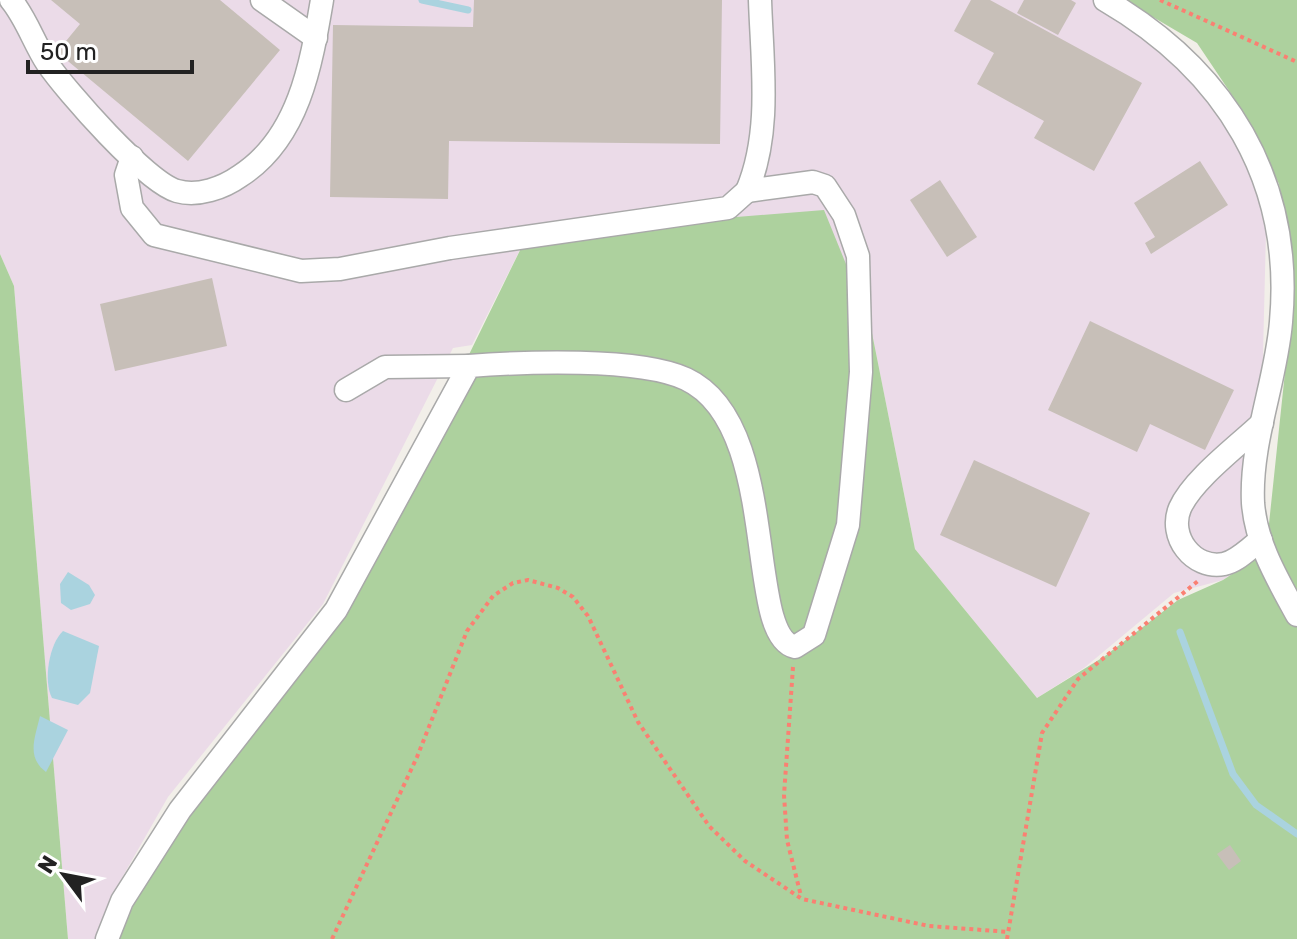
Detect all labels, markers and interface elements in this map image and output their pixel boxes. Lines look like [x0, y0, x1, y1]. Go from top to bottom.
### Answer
scale bar [28, 24, 192, 74]
text: 50 m [40, 38, 97, 66]
north arrow [24, 835, 104, 915]
text: N [32, 851, 63, 879]

